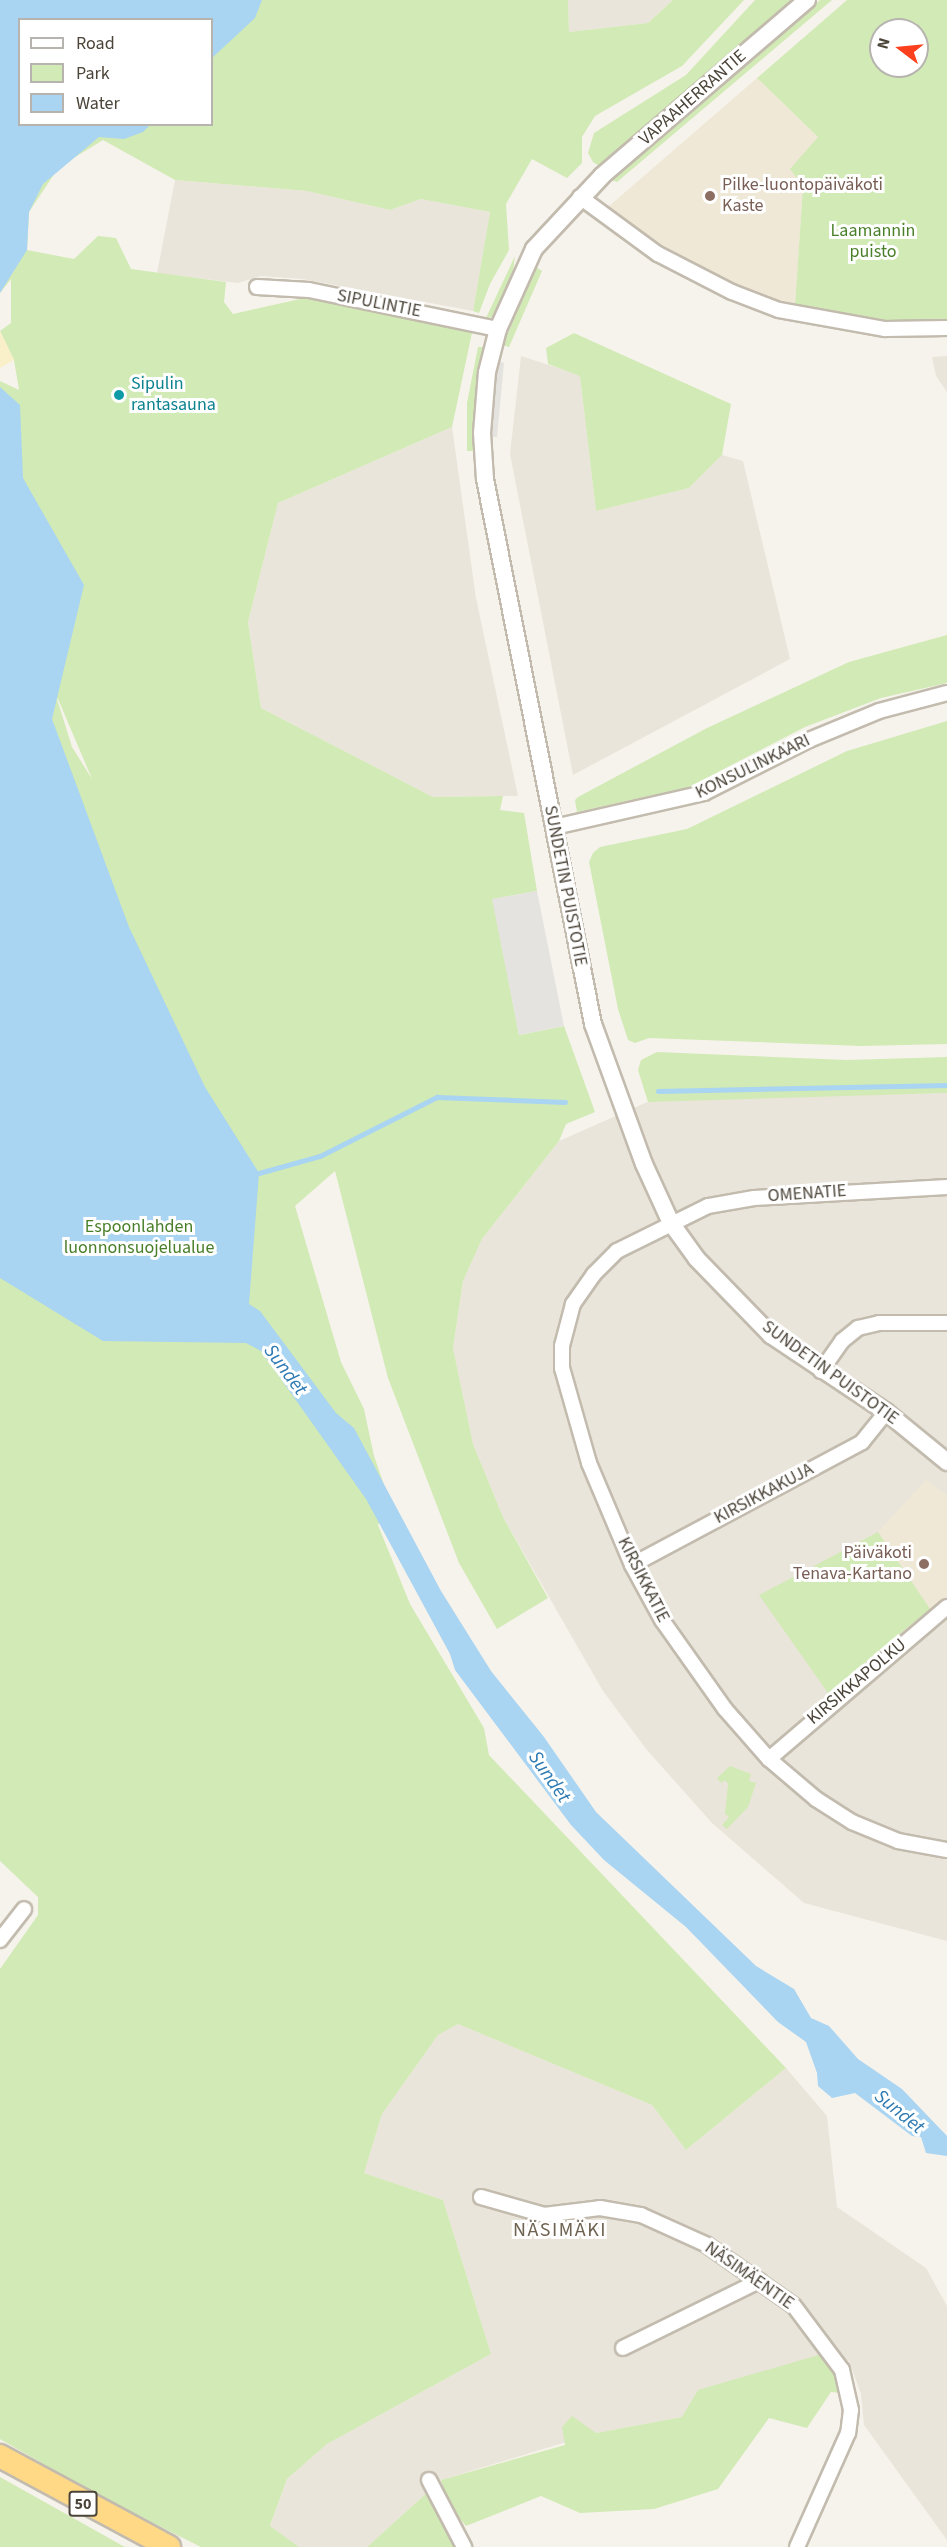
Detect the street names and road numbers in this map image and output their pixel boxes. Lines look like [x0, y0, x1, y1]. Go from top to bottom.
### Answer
street label: VAPAAHERRANTIE [635, 46, 751, 150]
street label: SIPULINTIE [335, 285, 423, 323]
street label: KONSULINKAARI [692, 730, 814, 804]
street label: SUNDETIN PUISTOTIE [539, 804, 591, 968]
street label: OMENATIE [767, 1180, 847, 1208]
street label: SUNDETIN PUISTOTIE [758, 1316, 902, 1430]
street label: KIRSIKKAKUJA [711, 1459, 817, 1529]
street label: KIRSIKKATIE [612, 1534, 674, 1626]
street label: KIRSIKKAPOLKU [803, 1634, 911, 1730]
street label: NÄSIMÄENTIE [700, 2237, 798, 2315]
road number: 50 [68, 2491, 98, 2517]

